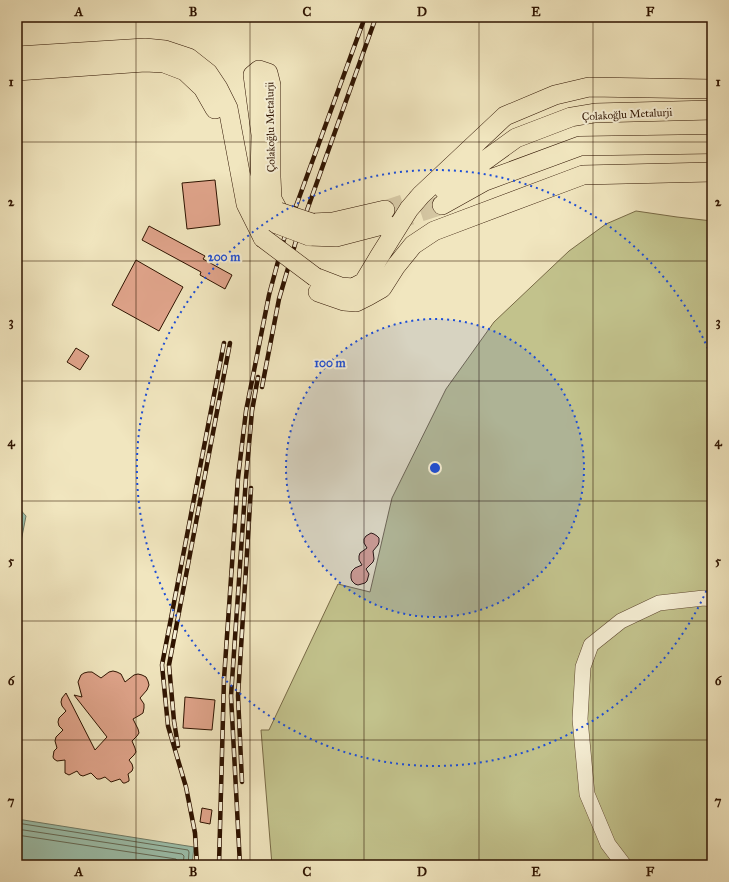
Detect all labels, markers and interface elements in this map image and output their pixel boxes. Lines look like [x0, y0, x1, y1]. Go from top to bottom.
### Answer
text: A [74, 4, 84, 20]
text: B [189, 4, 198, 20]
text: C [303, 4, 312, 20]
text: D [417, 4, 427, 20]
text: E [531, 4, 541, 20]
text: F [646, 4, 655, 20]
text: 1 [8, 74, 14, 90]
text: 1 [715, 74, 721, 90]
street label: Çolakoğlu Metalurji [263, 82, 278, 172]
street label: Çolakoğlu Metalurji [581, 106, 673, 123]
text: 2 [8, 194, 15, 210]
text: 2 [715, 194, 722, 210]
text: 200 m [208, 250, 241, 264]
text: 3 [8, 314, 14, 330]
text: 3 [715, 314, 721, 330]
text: 100 m [314, 356, 347, 370]
text: 4 [7, 434, 15, 450]
text: 4 [714, 434, 722, 450]
centre of rings [428, 461, 442, 475]
text: 5 [8, 553, 15, 569]
text: 5 [715, 553, 722, 569]
text: 6 [8, 673, 16, 689]
text: 6 [715, 673, 723, 689]
text: 7 [8, 793, 15, 809]
text: 7 [715, 793, 722, 809]
text: A [74, 864, 84, 880]
text: B [189, 864, 198, 880]
text: C [303, 864, 312, 880]
text: D [417, 864, 427, 880]
text: E [531, 864, 541, 880]
text: F [646, 864, 655, 880]

